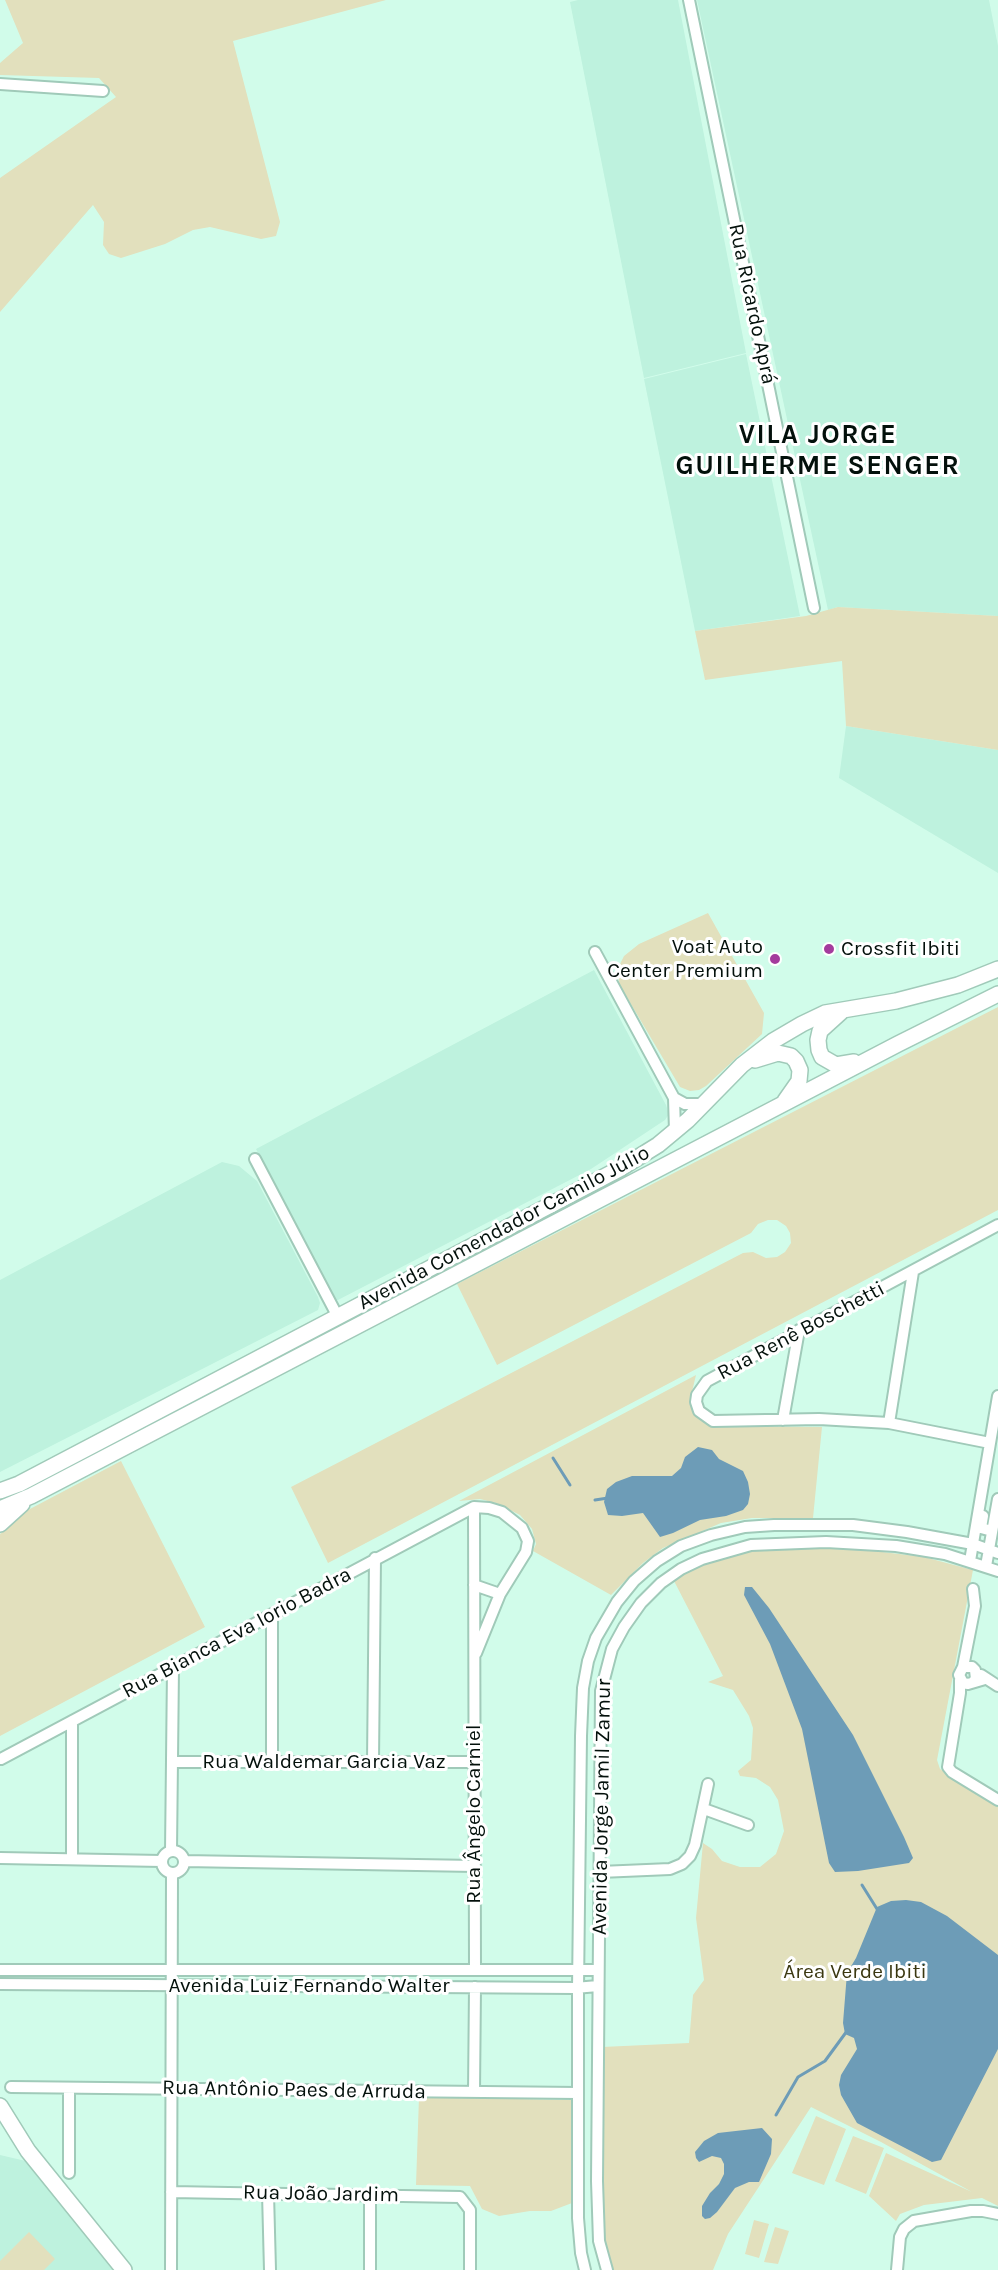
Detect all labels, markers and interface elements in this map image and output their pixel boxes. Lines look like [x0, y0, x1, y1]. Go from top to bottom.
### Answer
street label: Rua Ricardo Aprá [723, 221, 781, 387]
district label: VILA JORGE GUILHERME SENGER [676, 419, 960, 482]
place label: Voat Auto Center Premium [607, 934, 763, 984]
place label: Crossfit Ibiti [841, 936, 960, 962]
marker: Crossfit Ibiti [822, 942, 836, 956]
marker: Voat Auto Center Premium [768, 952, 782, 966]
street label: Avenida Comendador Camilo Júlio [354, 1140, 654, 1316]
street label: Rua Renê Boschetti [713, 1276, 889, 1386]
street label: Rua Bianca Eva Iorio Badra [118, 1562, 356, 1704]
street label: Avenida Jorge Jamil Zamur [587, 1679, 617, 1935]
street label: Rua Ângelo Carniel [461, 1724, 487, 1904]
street label: Rua Waldemar Garcia Vaz [202, 1749, 446, 1775]
park label: Área Verde Ibiti [783, 1959, 927, 1985]
street label: Avenida Luiz Fernando Walter [168, 1973, 450, 1999]
street label: Rua Antônio Paes de Arruda [162, 2075, 426, 2105]
street label: Rua João Jardim [243, 2180, 399, 2208]

